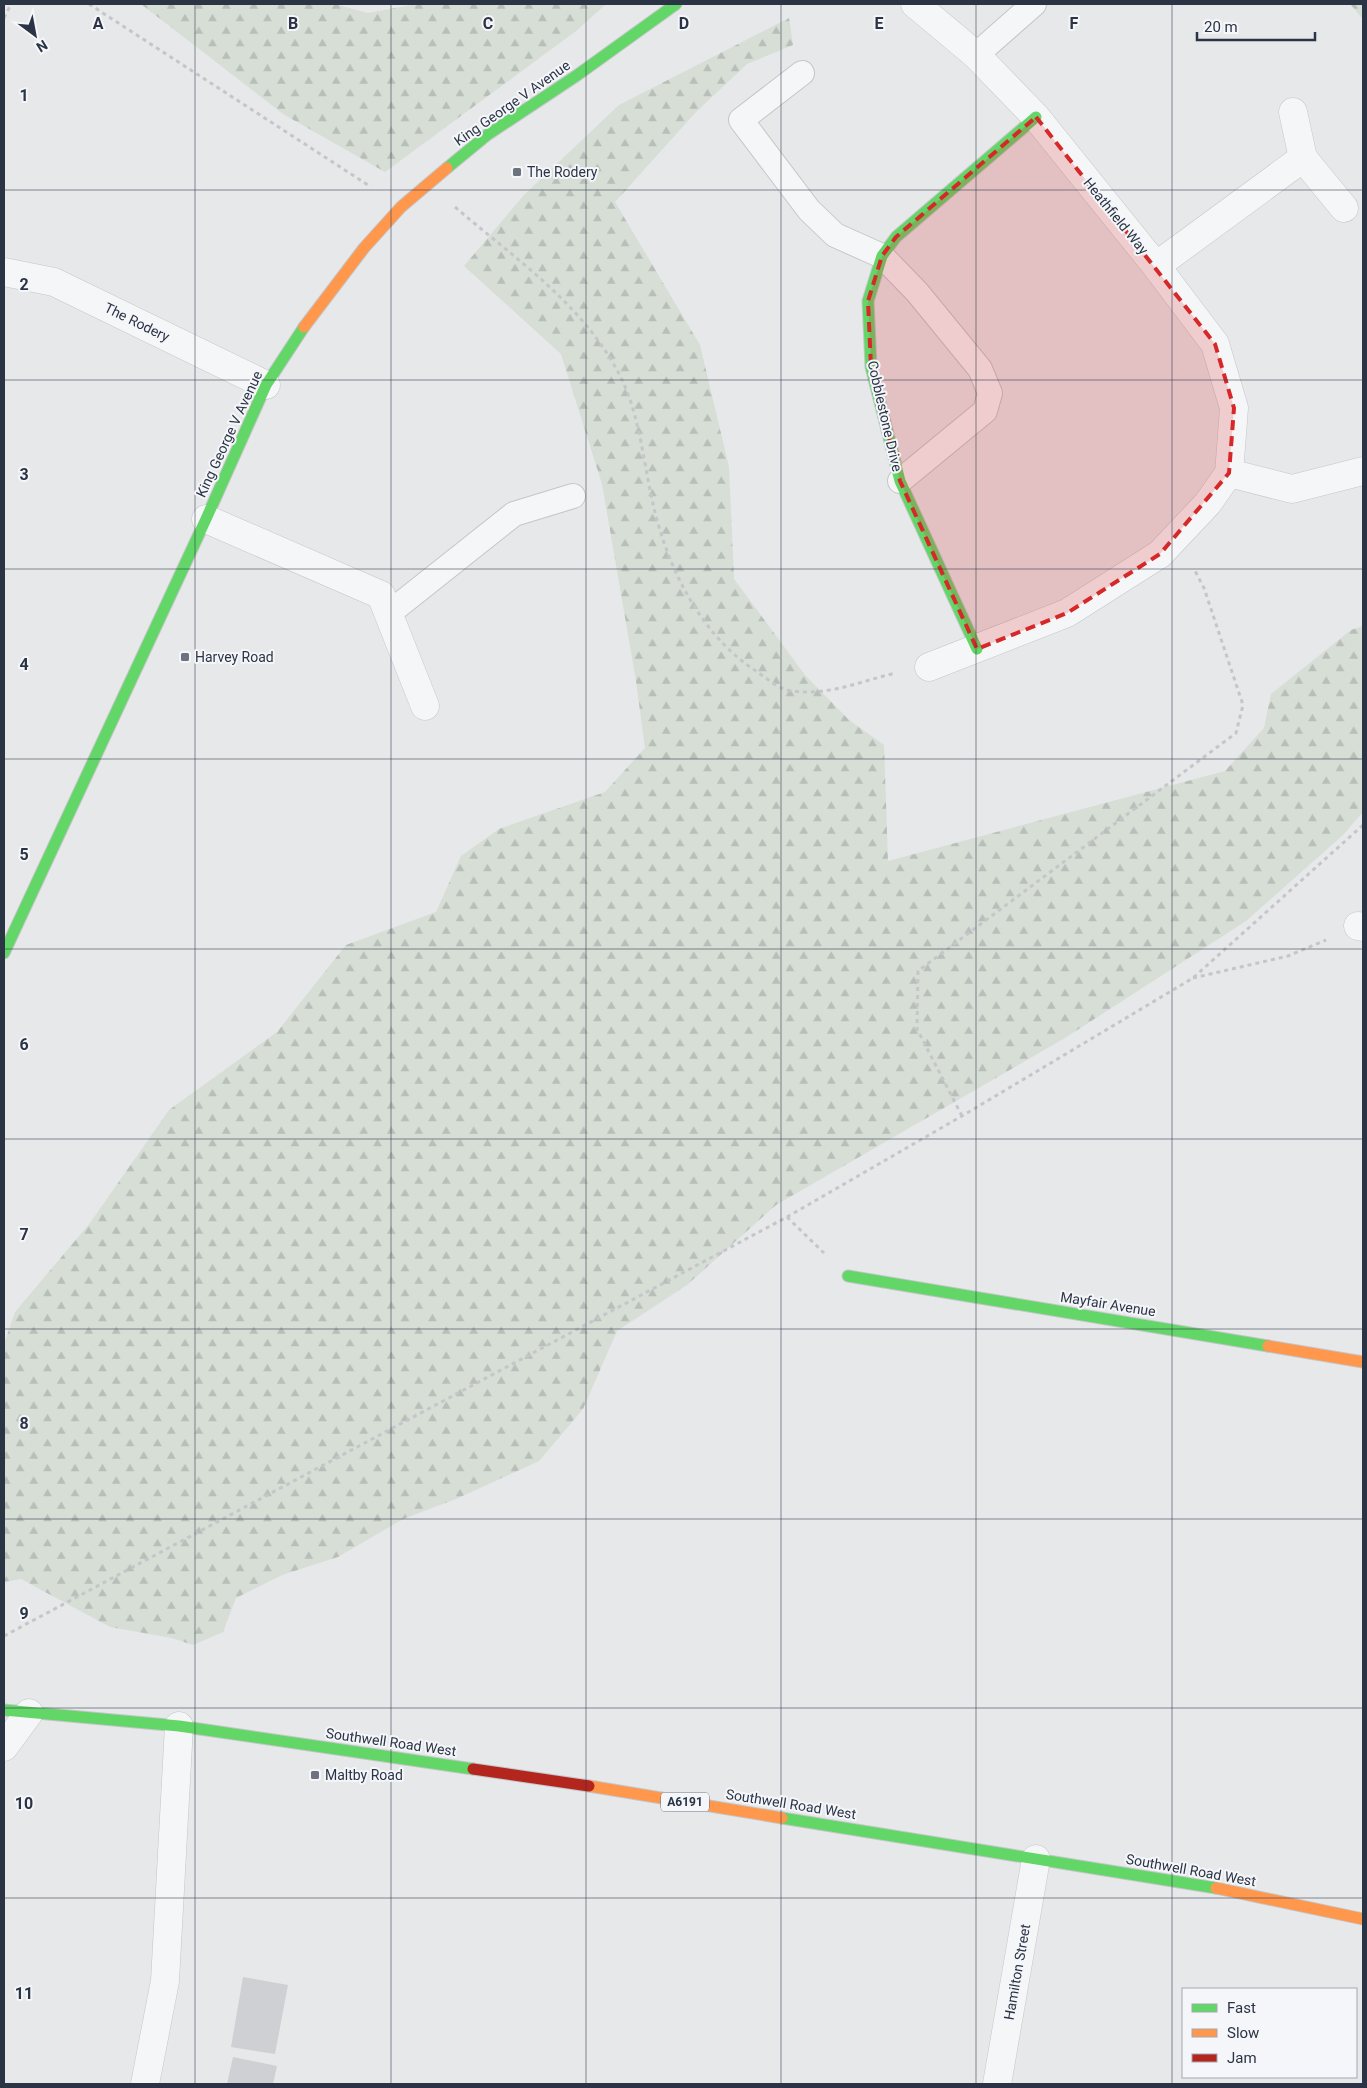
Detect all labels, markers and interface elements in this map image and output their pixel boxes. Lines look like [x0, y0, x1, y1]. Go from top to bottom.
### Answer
north arrow [10, 10, 60, 60]
scale bar [1197, 10, 1314, 42]
text: A [93, 14, 104, 33]
text: B [288, 14, 298, 33]
text: C [483, 14, 493, 33]
text: D [679, 14, 689, 33]
text: E [875, 14, 884, 33]
text: F [1070, 14, 1079, 33]
text: 20 m [1204, 18, 1238, 36]
text: N [33, 37, 50, 55]
street label: King George V Avenue [451, 57, 573, 149]
text: 1 [19, 86, 29, 105]
place label: The Rodery [527, 164, 598, 180]
marker: The Rodery [511, 166, 523, 178]
street label: Heathfield Way [1080, 175, 1152, 258]
text: 2 [19, 275, 29, 294]
street label: The Rodery [102, 299, 172, 345]
street label: Cobblestone Drive [864, 359, 906, 473]
street label: King George V Avenue [193, 368, 265, 500]
text: 3 [19, 465, 29, 484]
place label: Harvey Road [195, 649, 274, 665]
marker: Harvey Road [179, 651, 191, 663]
text: 4 [19, 655, 29, 674]
text: 5 [19, 845, 29, 864]
text: 6 [19, 1035, 29, 1054]
text: 7 [19, 1225, 29, 1244]
street label: Mayfair Avenue [1059, 1289, 1157, 1319]
text: 8 [19, 1414, 29, 1433]
text: 9 [19, 1604, 29, 1623]
street label: Southwell Road West [325, 1725, 458, 1759]
place label: Maltby Road [325, 1767, 403, 1783]
marker: Maltby Road [309, 1769, 321, 1781]
street label: Southwell Road West [725, 1786, 858, 1822]
road number: A6191 [661, 1792, 709, 1811]
text: 10 [15, 1794, 33, 1813]
street label: Southwell Road West [1125, 1851, 1258, 1889]
street label: Hamilton Street [1001, 1922, 1033, 2021]
text: 11 [15, 1984, 33, 2003]
legend [1182, 1988, 1357, 2078]
text: Fast [1227, 1999, 1256, 2017]
text: Slow [1227, 2024, 1259, 2042]
text: Jam [1227, 2049, 1257, 2067]

